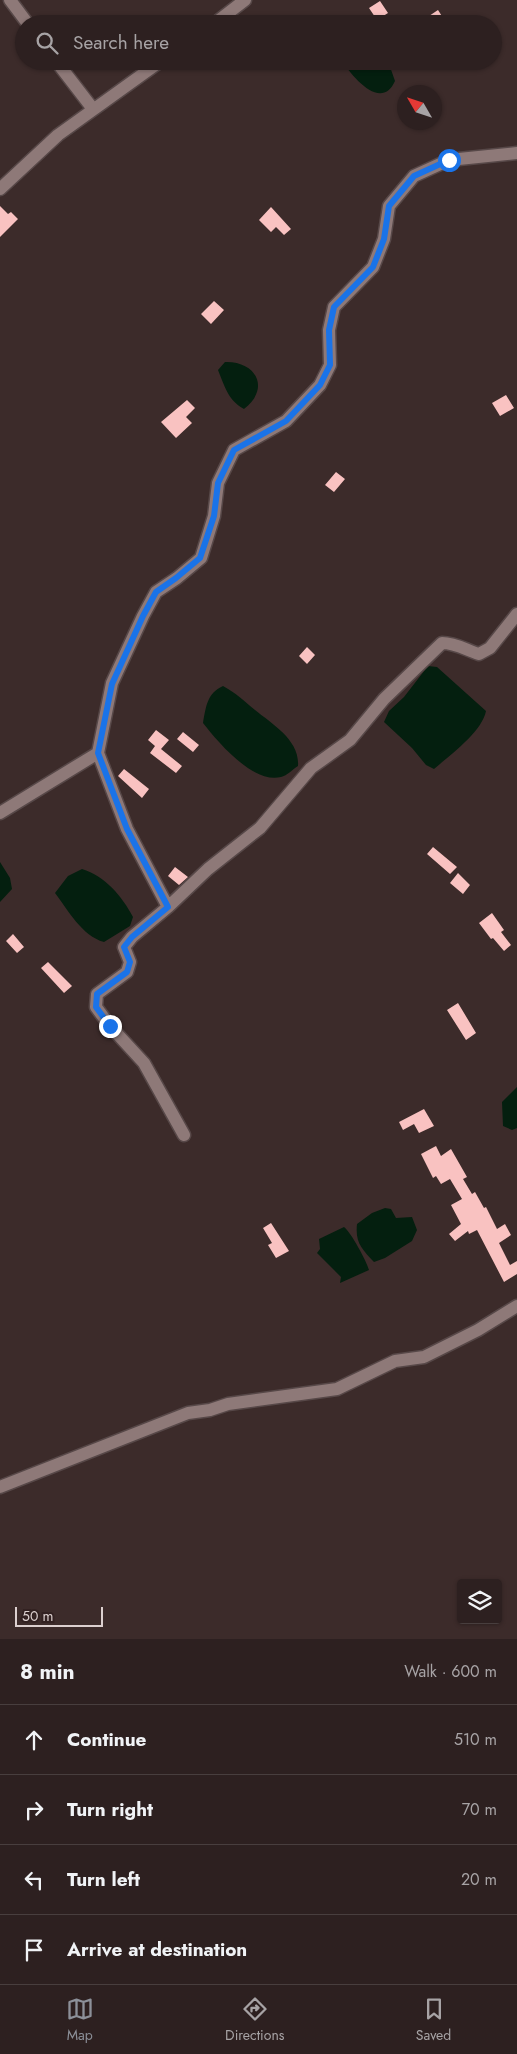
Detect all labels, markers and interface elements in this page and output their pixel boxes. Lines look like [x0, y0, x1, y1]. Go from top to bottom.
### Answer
search box [15, 15, 502, 70]
icon: search [33, 29, 61, 57]
text: Search here [73, 29, 169, 56]
north arrow [397, 85, 442, 130]
route start [438, 149, 461, 172]
route end [99, 1015, 122, 1038]
map controls [457, 1579, 502, 1624]
button: layers [457, 1579, 502, 1624]
scale bar [15, 1604, 102, 1627]
text: 50 m [22, 1606, 53, 1626]
text: 8 min [20, 1657, 75, 1687]
text: Walk · 600 m [404, 1660, 497, 1683]
icon: ahead [20, 1726, 48, 1754]
text: Continue [67, 1726, 146, 1753]
text: 510 m [454, 1728, 497, 1751]
icon: right [20, 1796, 48, 1824]
text: Turn right [67, 1796, 153, 1823]
text: 70 m [462, 1798, 497, 1821]
icon: left [20, 1866, 48, 1894]
text: Turn left [67, 1866, 140, 1893]
text: 20 m [461, 1868, 497, 1891]
icon: arrive [20, 1936, 48, 1964]
text: Arrive at destination [67, 1936, 247, 1963]
tab: Map [66, 1995, 94, 2045]
tab: Directions [225, 1995, 284, 2045]
tab: Saved [416, 1995, 451, 2045]

